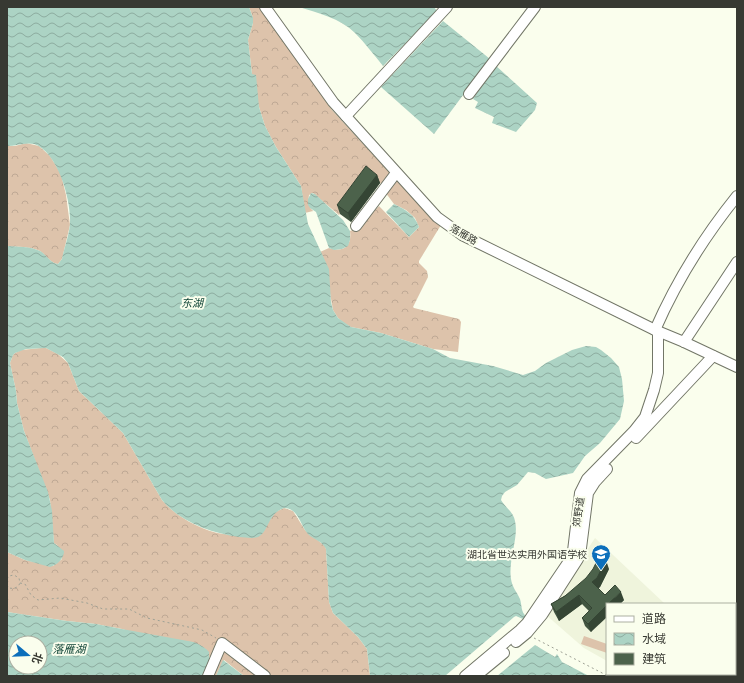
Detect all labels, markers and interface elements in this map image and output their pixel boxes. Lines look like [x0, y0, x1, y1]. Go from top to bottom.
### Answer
street label: 落雁路 [448, 221, 480, 248]
water label: 东湖 [181, 296, 205, 310]
street label: 郊野道 [570, 496, 587, 528]
school or university icon: 湖北省世达实用外国语学校 [590, 543, 612, 571]
place label: 湖北省世达实用外国语学校 [467, 548, 587, 561]
legend [606, 603, 736, 675]
text: 道路 [642, 611, 666, 626]
text: 水域 [642, 631, 666, 646]
north arrow [8, 635, 48, 675]
water label: 落雁湖 [53, 642, 87, 656]
text: 北 [29, 651, 46, 666]
text: 建筑 [642, 651, 666, 666]

